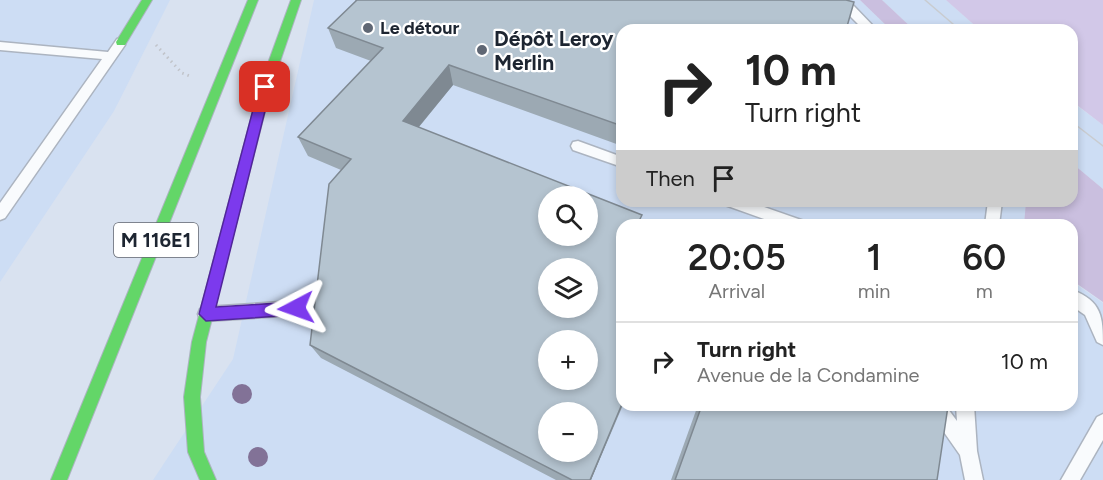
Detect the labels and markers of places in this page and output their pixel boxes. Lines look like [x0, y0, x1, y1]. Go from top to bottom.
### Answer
place label: Le détour [380, 17, 459, 39]
marker: Le détour [361, 21, 375, 35]
place label: Dépôt Leroy Merlin [494, 26, 614, 75]
marker: Dépôt Leroy Merlin [475, 43, 489, 57]
pin [239, 61, 290, 112]

